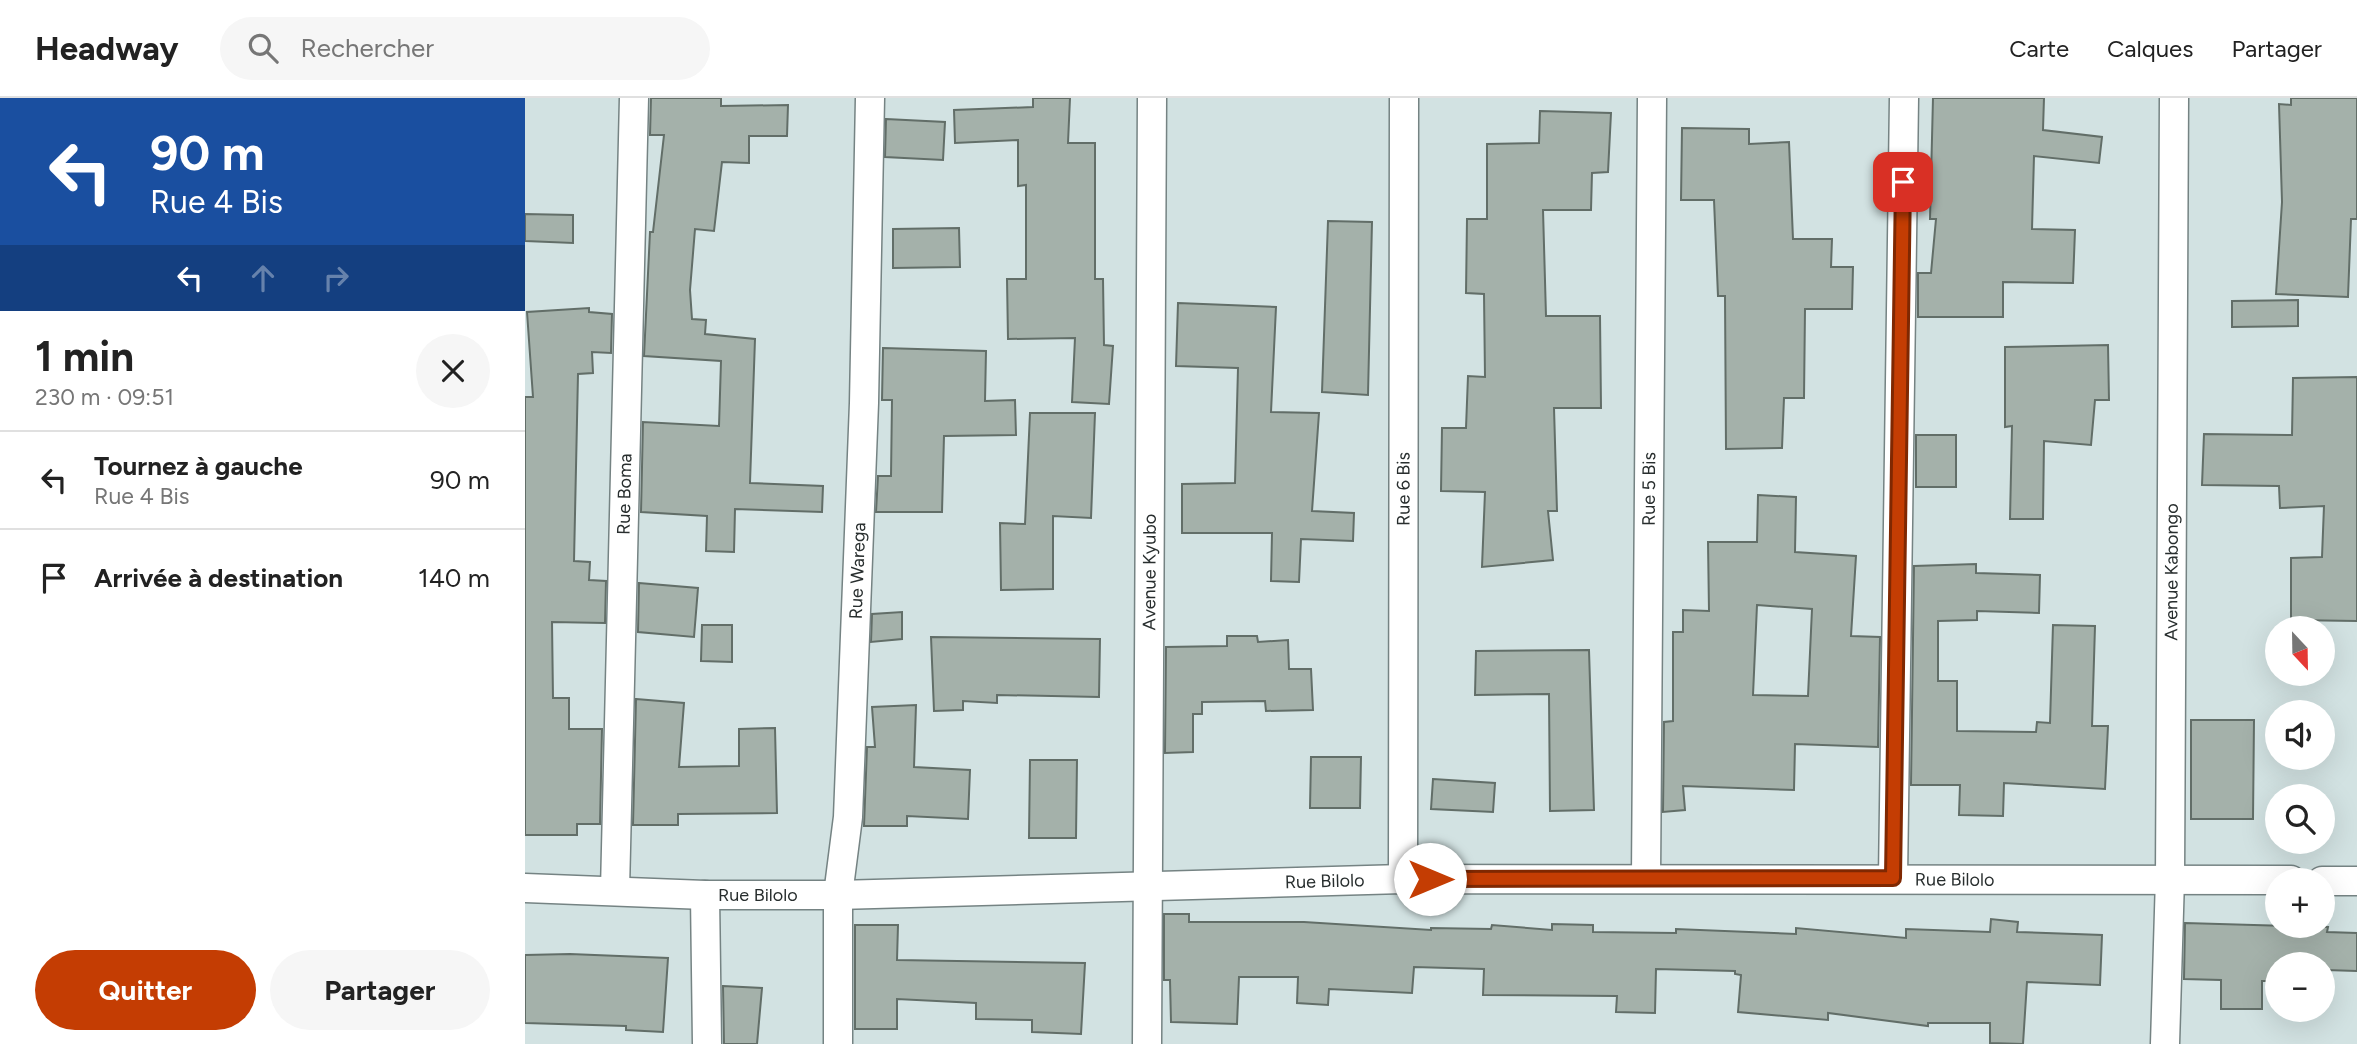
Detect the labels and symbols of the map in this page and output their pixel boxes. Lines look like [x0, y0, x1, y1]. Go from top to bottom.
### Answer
pin [1873, 152, 1933, 212]
street label: Rue 6 Bis [1392, 452, 1415, 526]
street label: Rue 5 Bis [1638, 452, 1660, 526]
street label: Rue Boma [613, 453, 636, 535]
street label: Avenue Kabongo [2160, 503, 2183, 641]
street label: Avenue Kyubo [1138, 514, 1161, 630]
street label: Rue Warega [845, 522, 870, 620]
north arrow [2265, 616, 2335, 686]
position arrow [1393, 842, 1467, 916]
street label: Rue Bilolo [1285, 869, 1365, 893]
street label: Rue Bilolo [1915, 869, 1994, 891]
street label: Rue Bilolo [718, 884, 798, 906]

